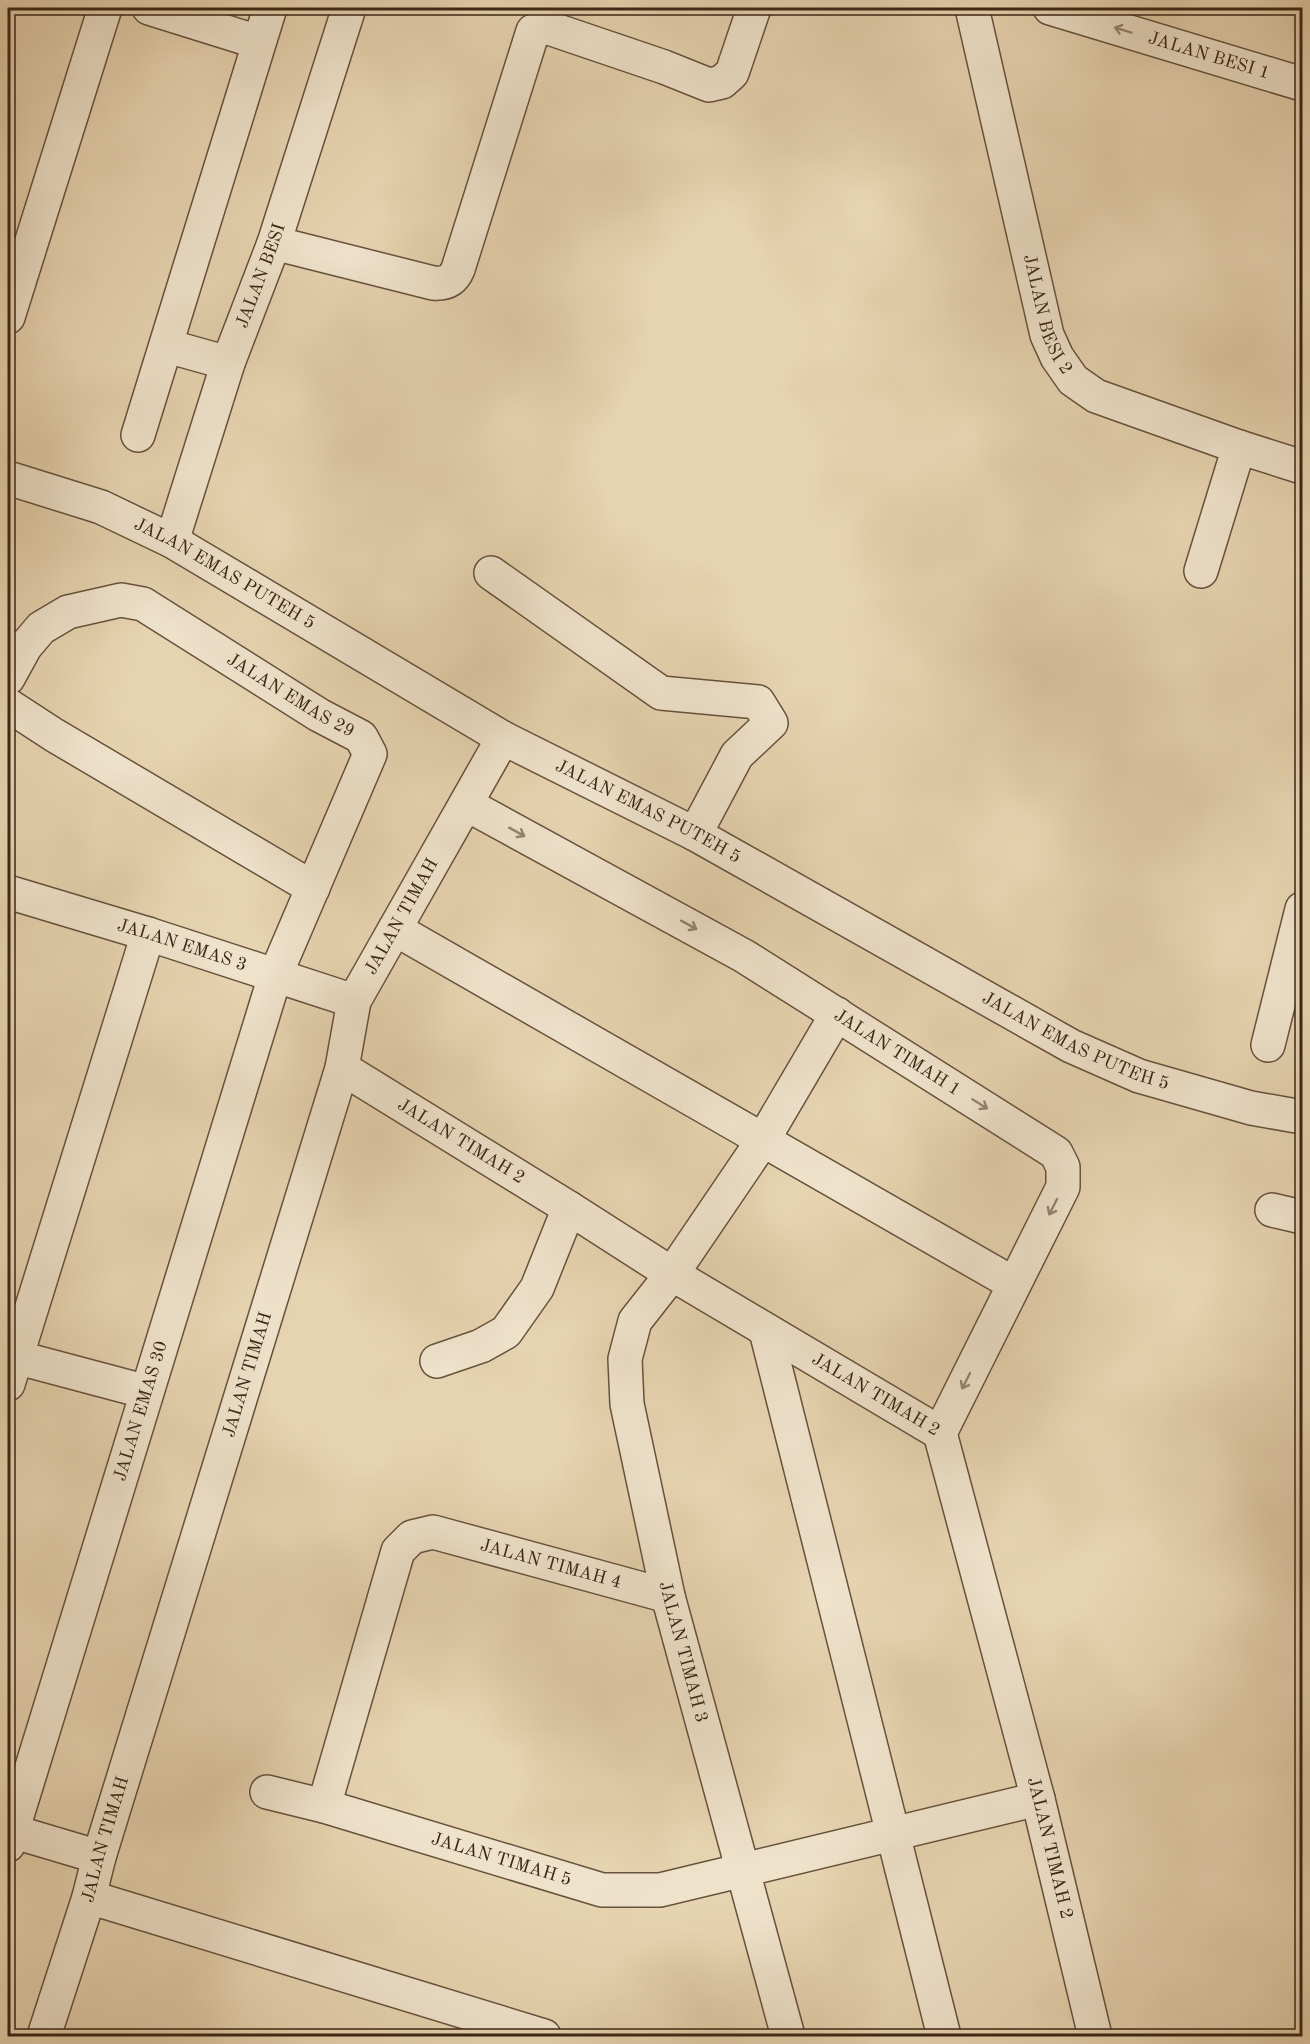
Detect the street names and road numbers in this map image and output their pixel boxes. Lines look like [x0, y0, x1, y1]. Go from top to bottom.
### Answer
street label: JALAN BESI 1 [1146, 29, 1272, 83]
street label: JALAN BESI [233, 221, 289, 330]
street label: JALAN BESI 2 [1020, 253, 1075, 378]
street label: JALAN EMAS PUTEH 5 [131, 515, 318, 633]
street label: JALAN EMAS 29 [224, 650, 357, 741]
street label: JALAN EMAS PUTEH 5 [553, 757, 744, 867]
street label: JALAN TIMAH [362, 856, 442, 978]
street label: JALAN EMAS 3 [115, 916, 249, 975]
street label: JALAN EMAS PUTEH 5 [979, 989, 1171, 1093]
street label: JALAN TIMAH 1 [831, 1006, 964, 1099]
street label: JALAN TIMAH 2 [394, 1096, 528, 1187]
street label: JALAN TIMAH [220, 1310, 275, 1440]
street label: JALAN EMAS 30 [111, 1339, 171, 1483]
street label: JALAN TIMAH 2 [809, 1350, 943, 1440]
street label: JALAN TIMAH 4 [478, 1536, 623, 1592]
street label: JALAN TIMAH 3 [655, 1579, 711, 1725]
street label: JALAN TIMAH [79, 1774, 132, 1905]
street label: JALAN TIMAH 2 [1024, 1775, 1076, 1921]
street label: JALAN TIMAH 5 [429, 1830, 574, 1889]

